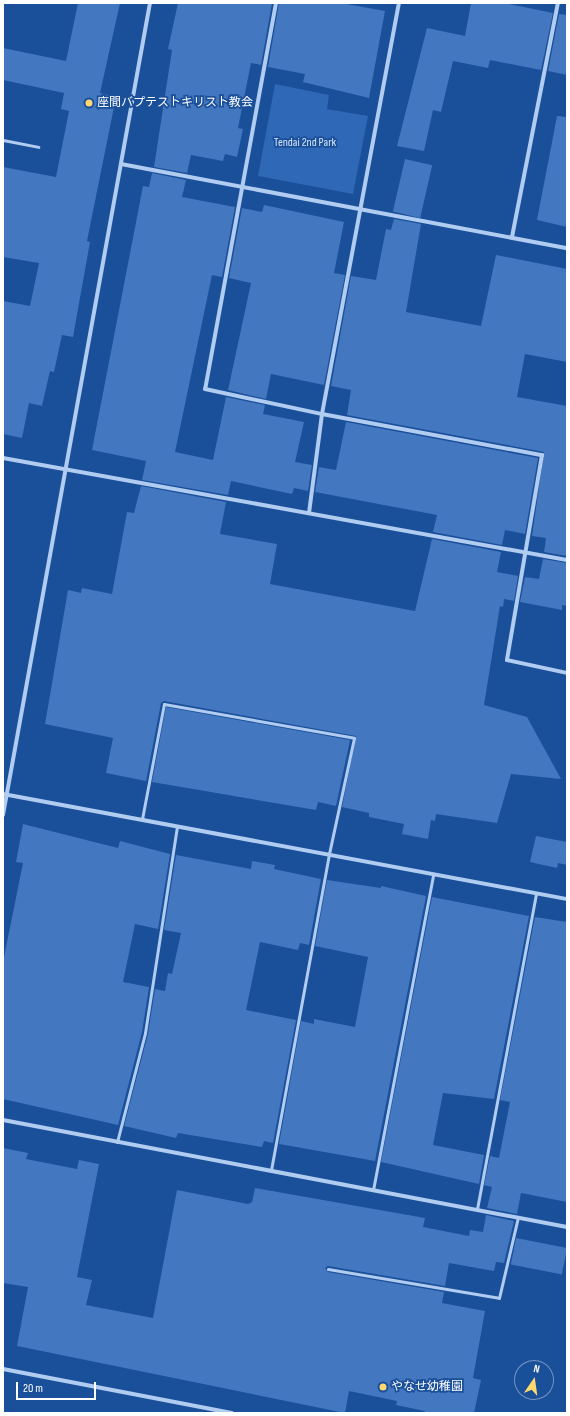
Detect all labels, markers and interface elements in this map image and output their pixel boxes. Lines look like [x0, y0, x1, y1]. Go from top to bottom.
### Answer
place label: 座間バプテストキリスト教会 [97, 96, 253, 110]
marker: 座間バプテストキリスト教会 [84, 98, 94, 108]
park label: Tendai 2nd Park [274, 136, 336, 150]
north arrow [514, 1360, 554, 1400]
text: N [532, 1362, 541, 1376]
scale bar [18, 1374, 98, 1400]
place label: やなせ幼稚園 [391, 1380, 463, 1394]
text: 20 m [23, 1381, 43, 1396]
marker: やなせ幼稚園 [378, 1382, 388, 1392]

